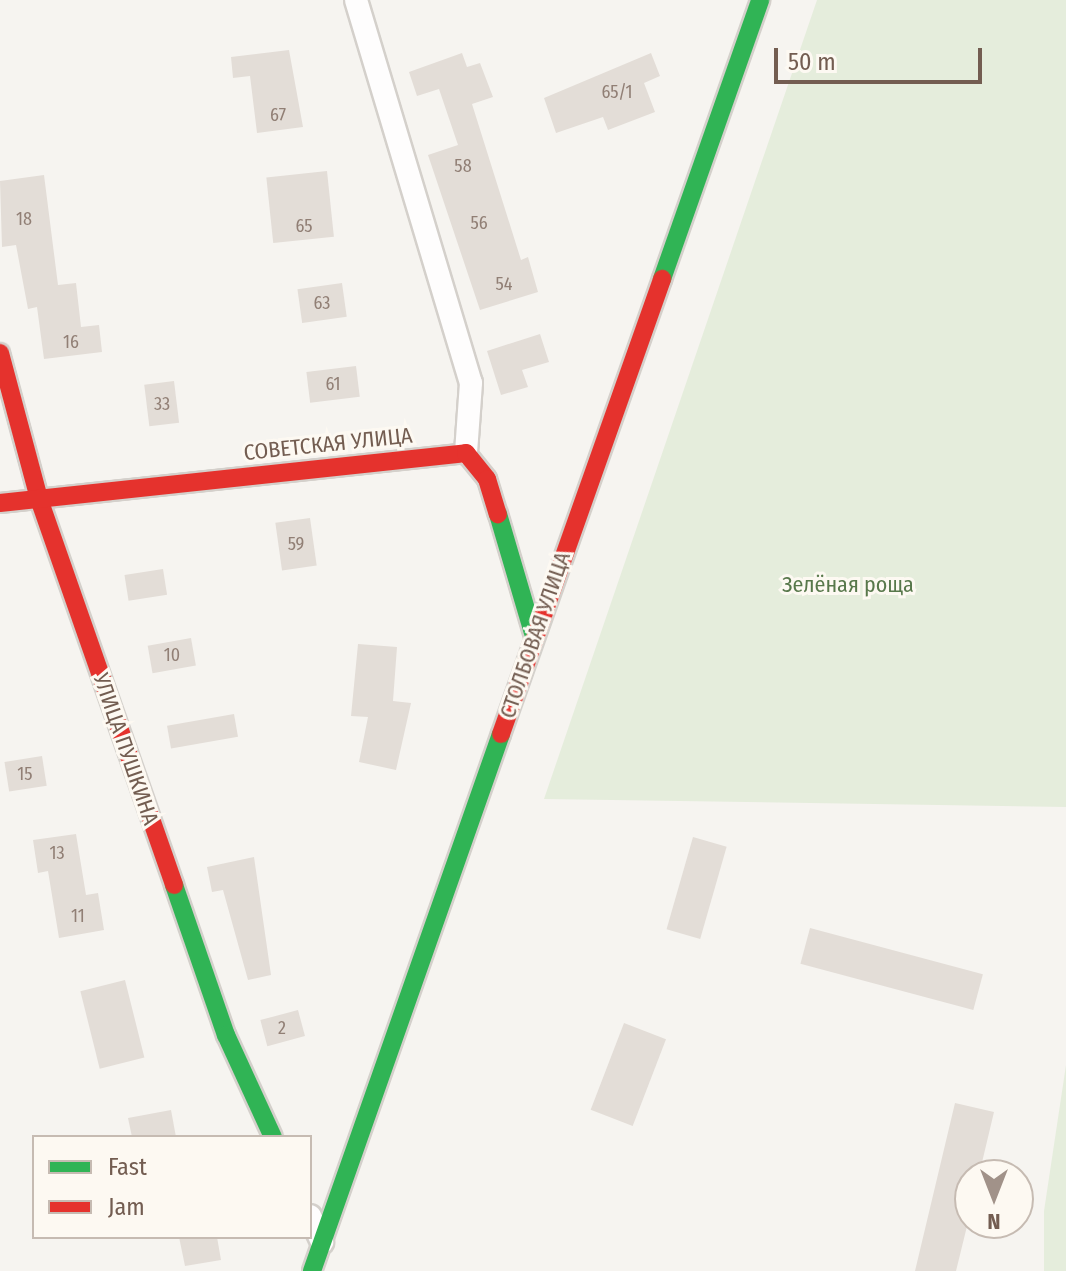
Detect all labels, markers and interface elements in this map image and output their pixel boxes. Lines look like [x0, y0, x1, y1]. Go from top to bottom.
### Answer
scale bar [778, 32, 986, 82]
text: 50 m [788, 48, 836, 76]
house number: 65/1 [601, 81, 633, 103]
house number: 67 [270, 104, 286, 126]
house number: 58 [454, 155, 472, 177]
house number: 18 [16, 208, 32, 230]
house number: 56 [470, 212, 488, 234]
house number: 65 [295, 215, 313, 237]
house number: 54 [496, 273, 512, 295]
house number: 63 [314, 292, 330, 314]
house number: 16 [63, 331, 79, 353]
house number: 61 [325, 373, 341, 395]
house number: 33 [154, 393, 170, 415]
street label: СОВЕТСКАЯ УЛИЦА [242, 422, 414, 466]
house number: 59 [288, 533, 304, 555]
street label: СТОЛБОВАЯ УЛИЦА [494, 548, 576, 722]
park label: Зелёная роща [782, 572, 914, 598]
house number: 10 [164, 644, 180, 666]
street label: УЛИЦА ПУШКИНА [88, 670, 164, 828]
house number: 15 [17, 763, 33, 785]
house number: 13 [49, 842, 65, 864]
house number: 11 [71, 905, 85, 927]
house number: 2 [278, 1017, 286, 1039]
legend [32, 1135, 312, 1239]
text: Fast [108, 1153, 147, 1181]
north arrow [954, 1159, 1034, 1239]
text: Jam [108, 1193, 145, 1221]
text: N [987, 1208, 1001, 1235]

